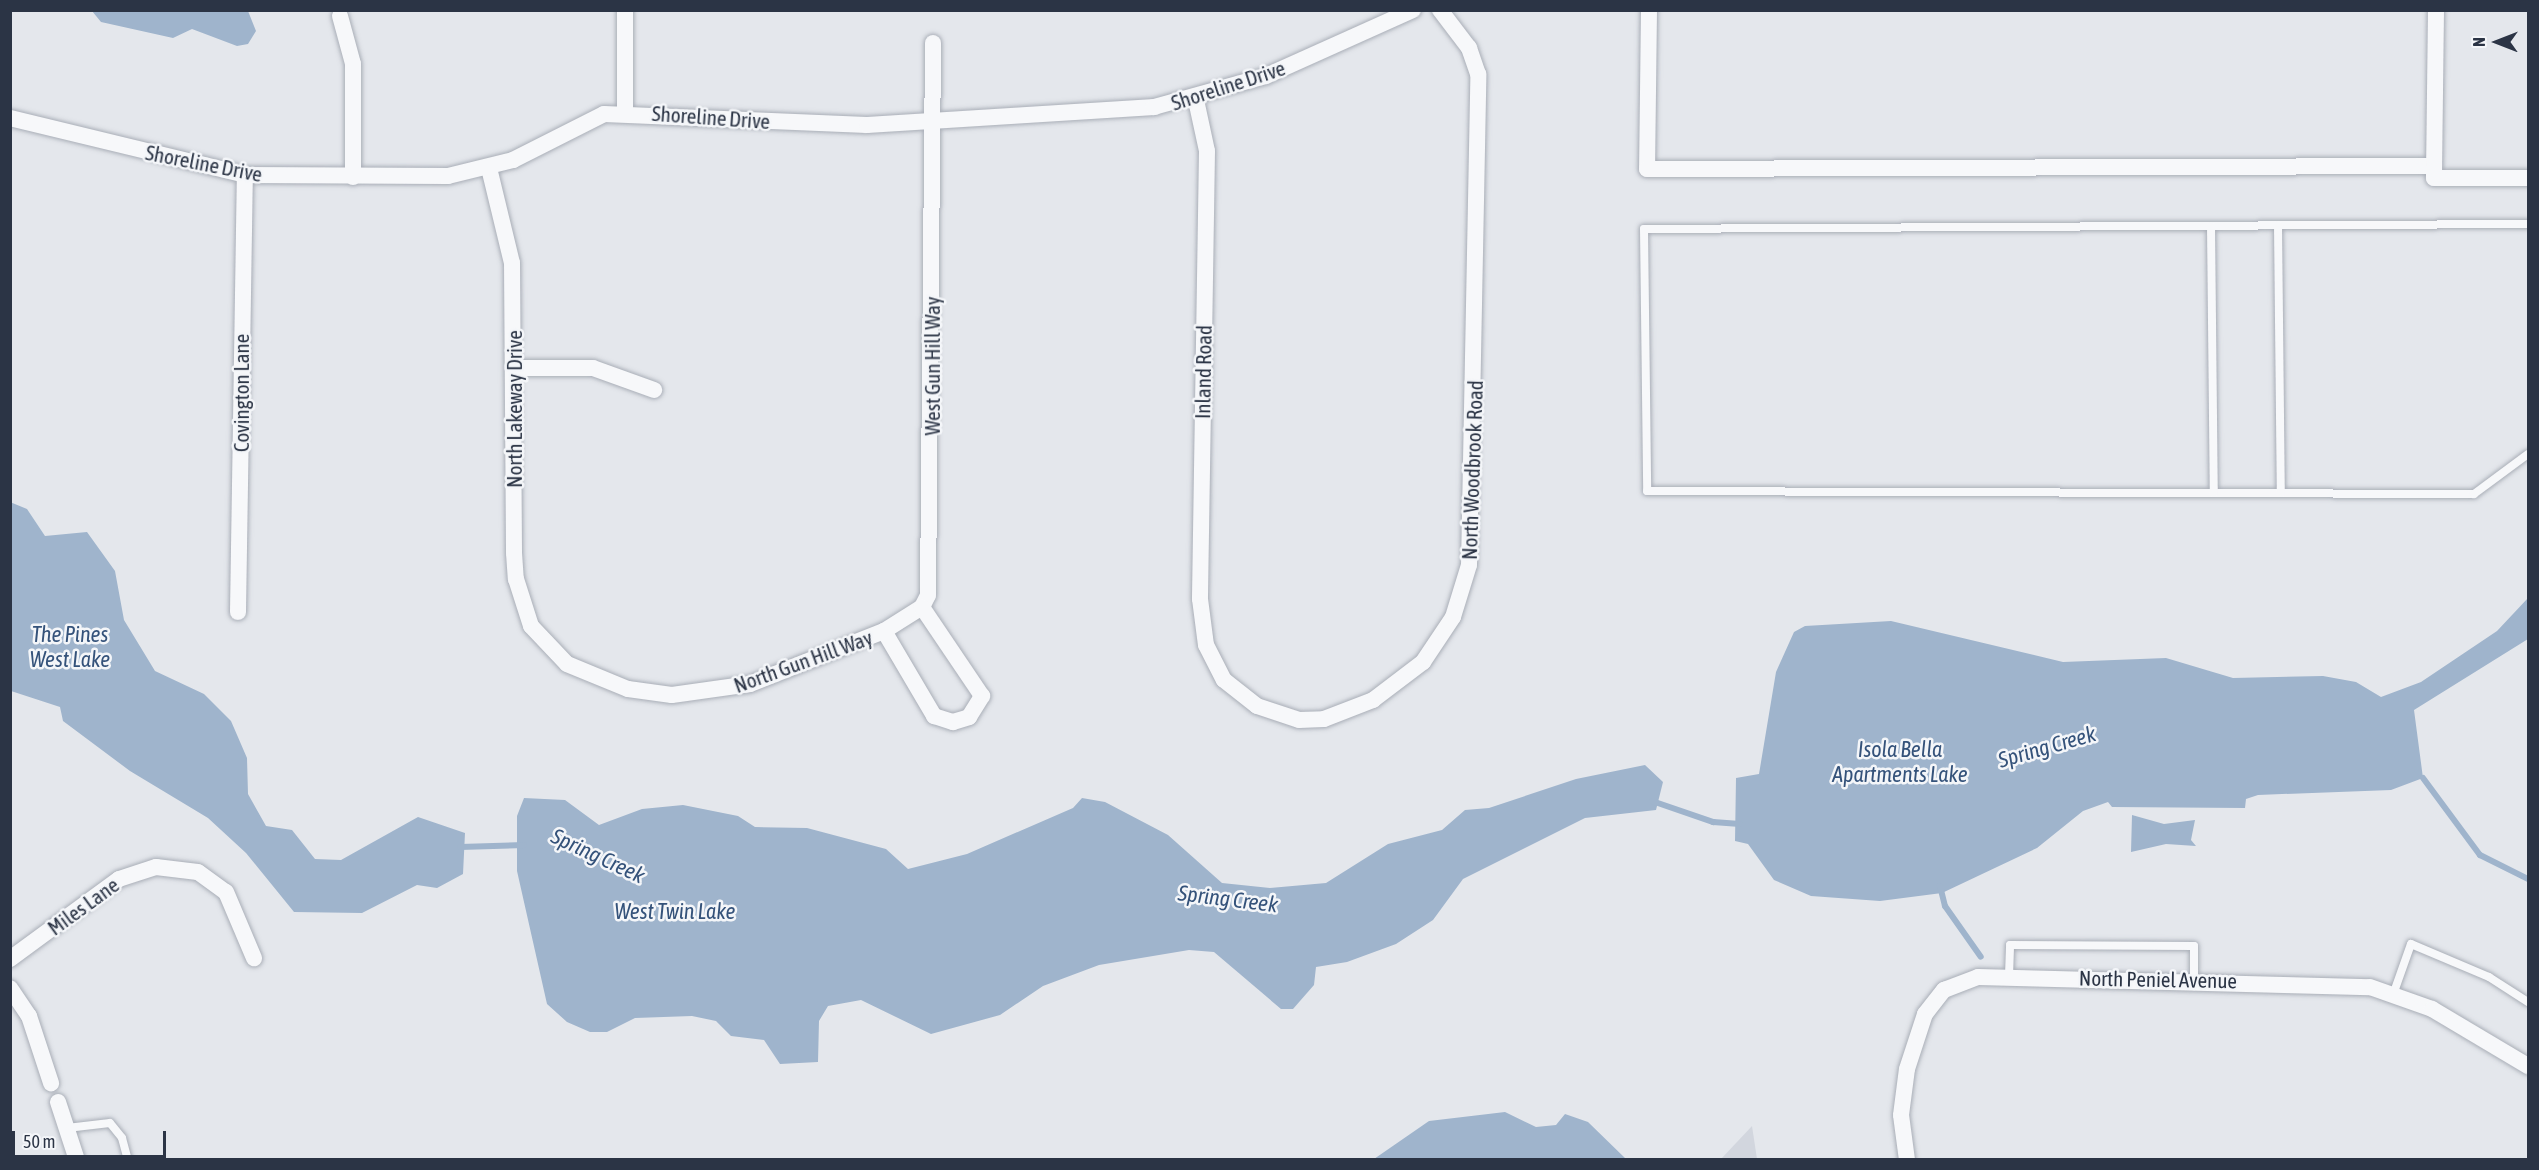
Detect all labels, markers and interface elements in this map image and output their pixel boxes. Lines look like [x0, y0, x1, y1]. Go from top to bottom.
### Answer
north arrow [2467, 12, 2527, 72]
text: N [2470, 37, 2488, 47]
street label: Shoreline Drive [1168, 55, 1288, 115]
street label: Shoreline Drive [651, 100, 771, 134]
street label: Shoreline Drive [144, 139, 264, 187]
street label: West Gun Hill Way [919, 297, 945, 435]
street label: Inland Road [1190, 325, 1216, 419]
street label: North Lakeway Drive [501, 330, 527, 488]
street label: Covington Lane [228, 334, 254, 452]
street label: North Woodbrook Road [1456, 380, 1488, 560]
water label: The Pines West Lake [30, 621, 110, 672]
street label: North Gun Hill Way [730, 624, 876, 698]
water label: Spring Creek [1995, 721, 2099, 773]
water label: Isola Bella Apartments Lake [1832, 736, 1968, 788]
water label: Spring Creek [547, 823, 649, 889]
street label: Miles Lane [43, 872, 123, 940]
water label: Spring Creek [1177, 880, 1279, 918]
water label: West Twin Lake [614, 899, 736, 925]
street label: North Peniel Avenue [2079, 965, 2237, 993]
scale bar [15, 1119, 170, 1157]
text: 50 m [23, 1131, 55, 1152]

